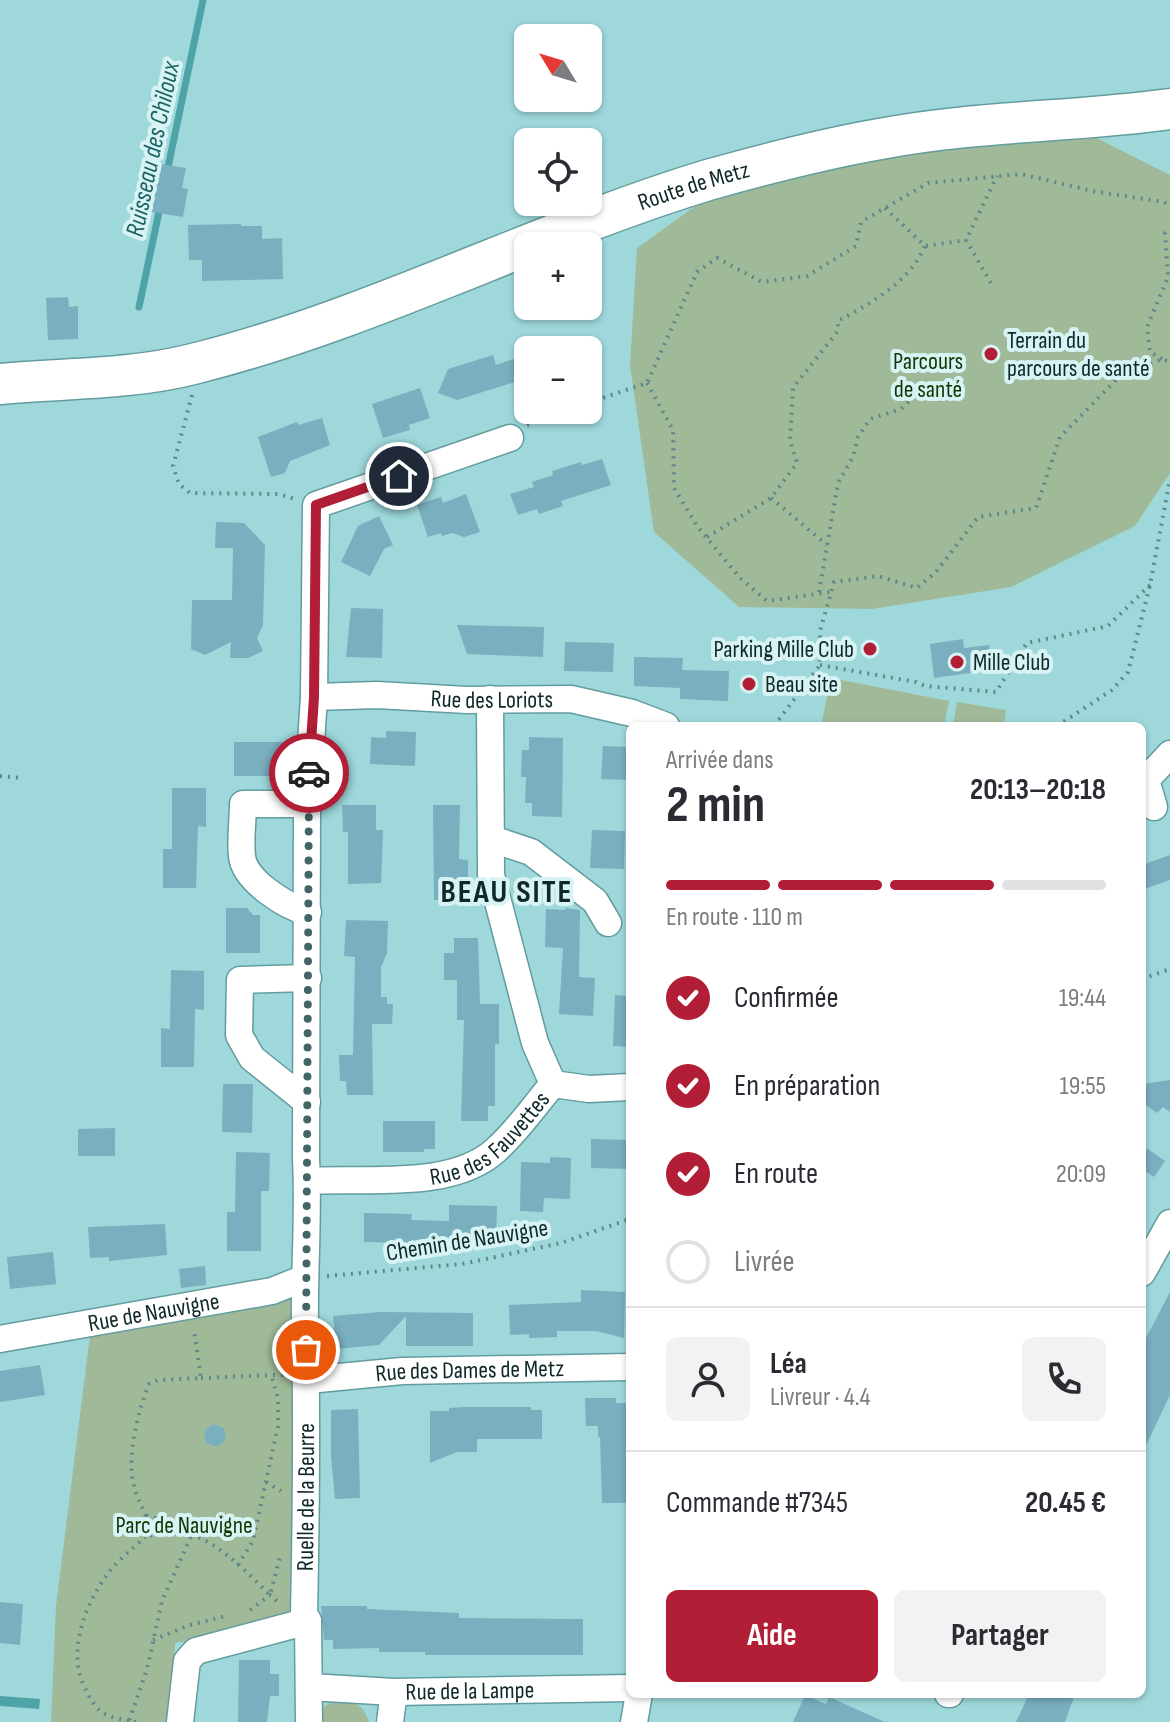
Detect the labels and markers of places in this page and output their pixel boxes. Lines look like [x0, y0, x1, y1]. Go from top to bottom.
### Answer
place label: Terrain du parcours de santé [1007, 326, 1150, 383]
marker: Terrain du parcours de santé [982, 345, 1000, 363]
pin [365, 442, 433, 510]
place label: Parking Mille Club [714, 635, 854, 664]
marker: Parking Mille Club [861, 640, 879, 658]
place label: Mille Club [973, 648, 1050, 677]
marker: Mille Club [948, 653, 966, 671]
place label: Beau site [765, 670, 838, 699]
marker: Beau site [740, 675, 758, 693]
pin [272, 1316, 340, 1384]

